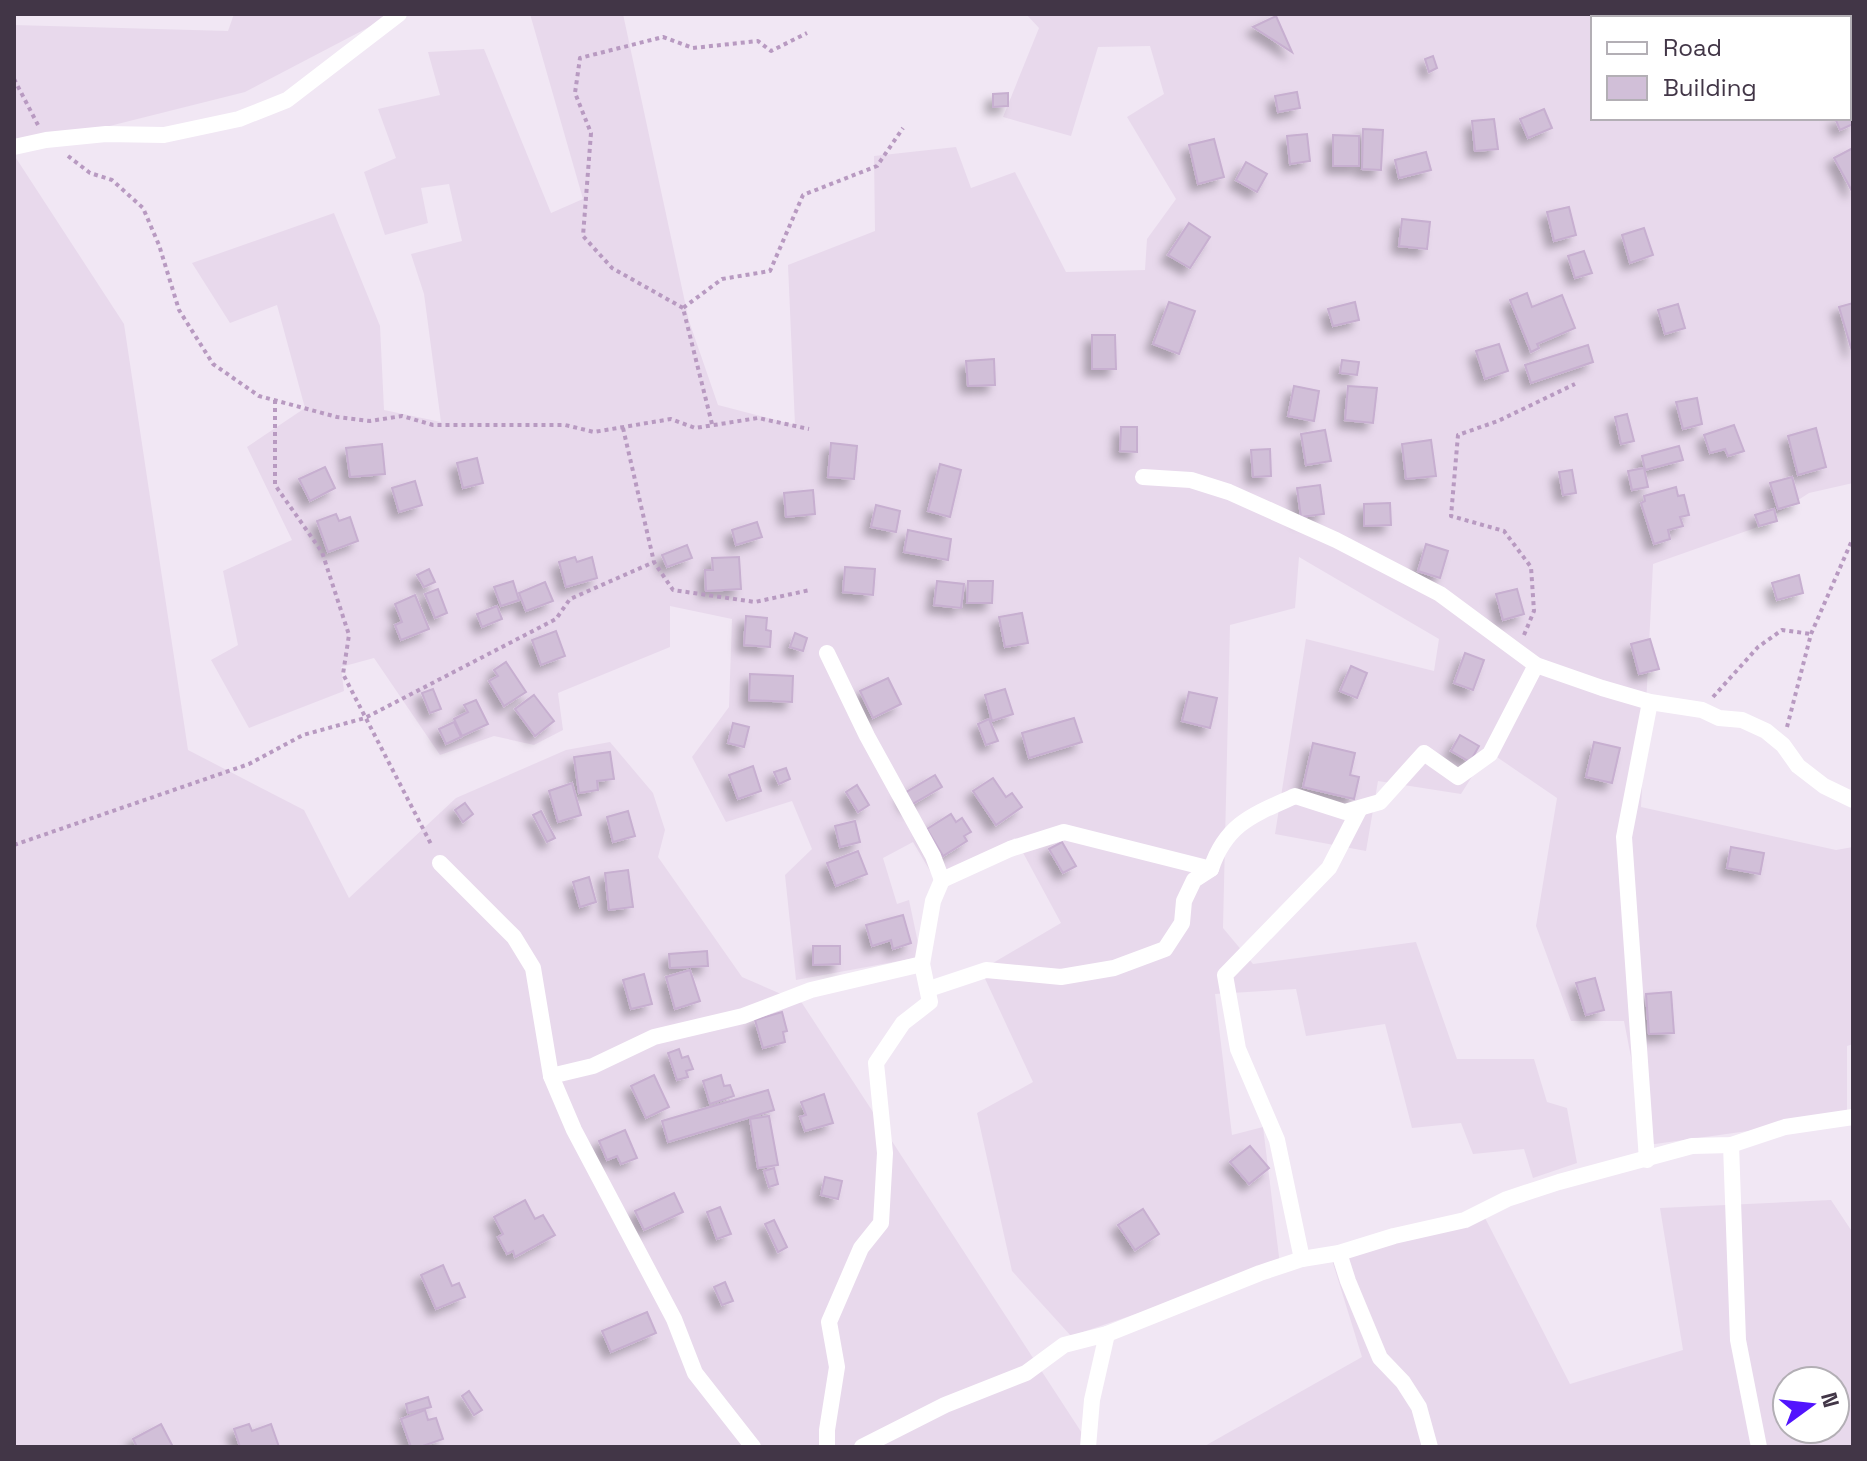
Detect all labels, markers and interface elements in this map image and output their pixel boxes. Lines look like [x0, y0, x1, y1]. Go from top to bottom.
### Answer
legend [1591, 16, 1851, 120]
text: Road [1663, 32, 1722, 63]
text: Building [1663, 72, 1757, 103]
north arrow [1771, 1365, 1851, 1445]
text: N [1815, 1389, 1846, 1411]

